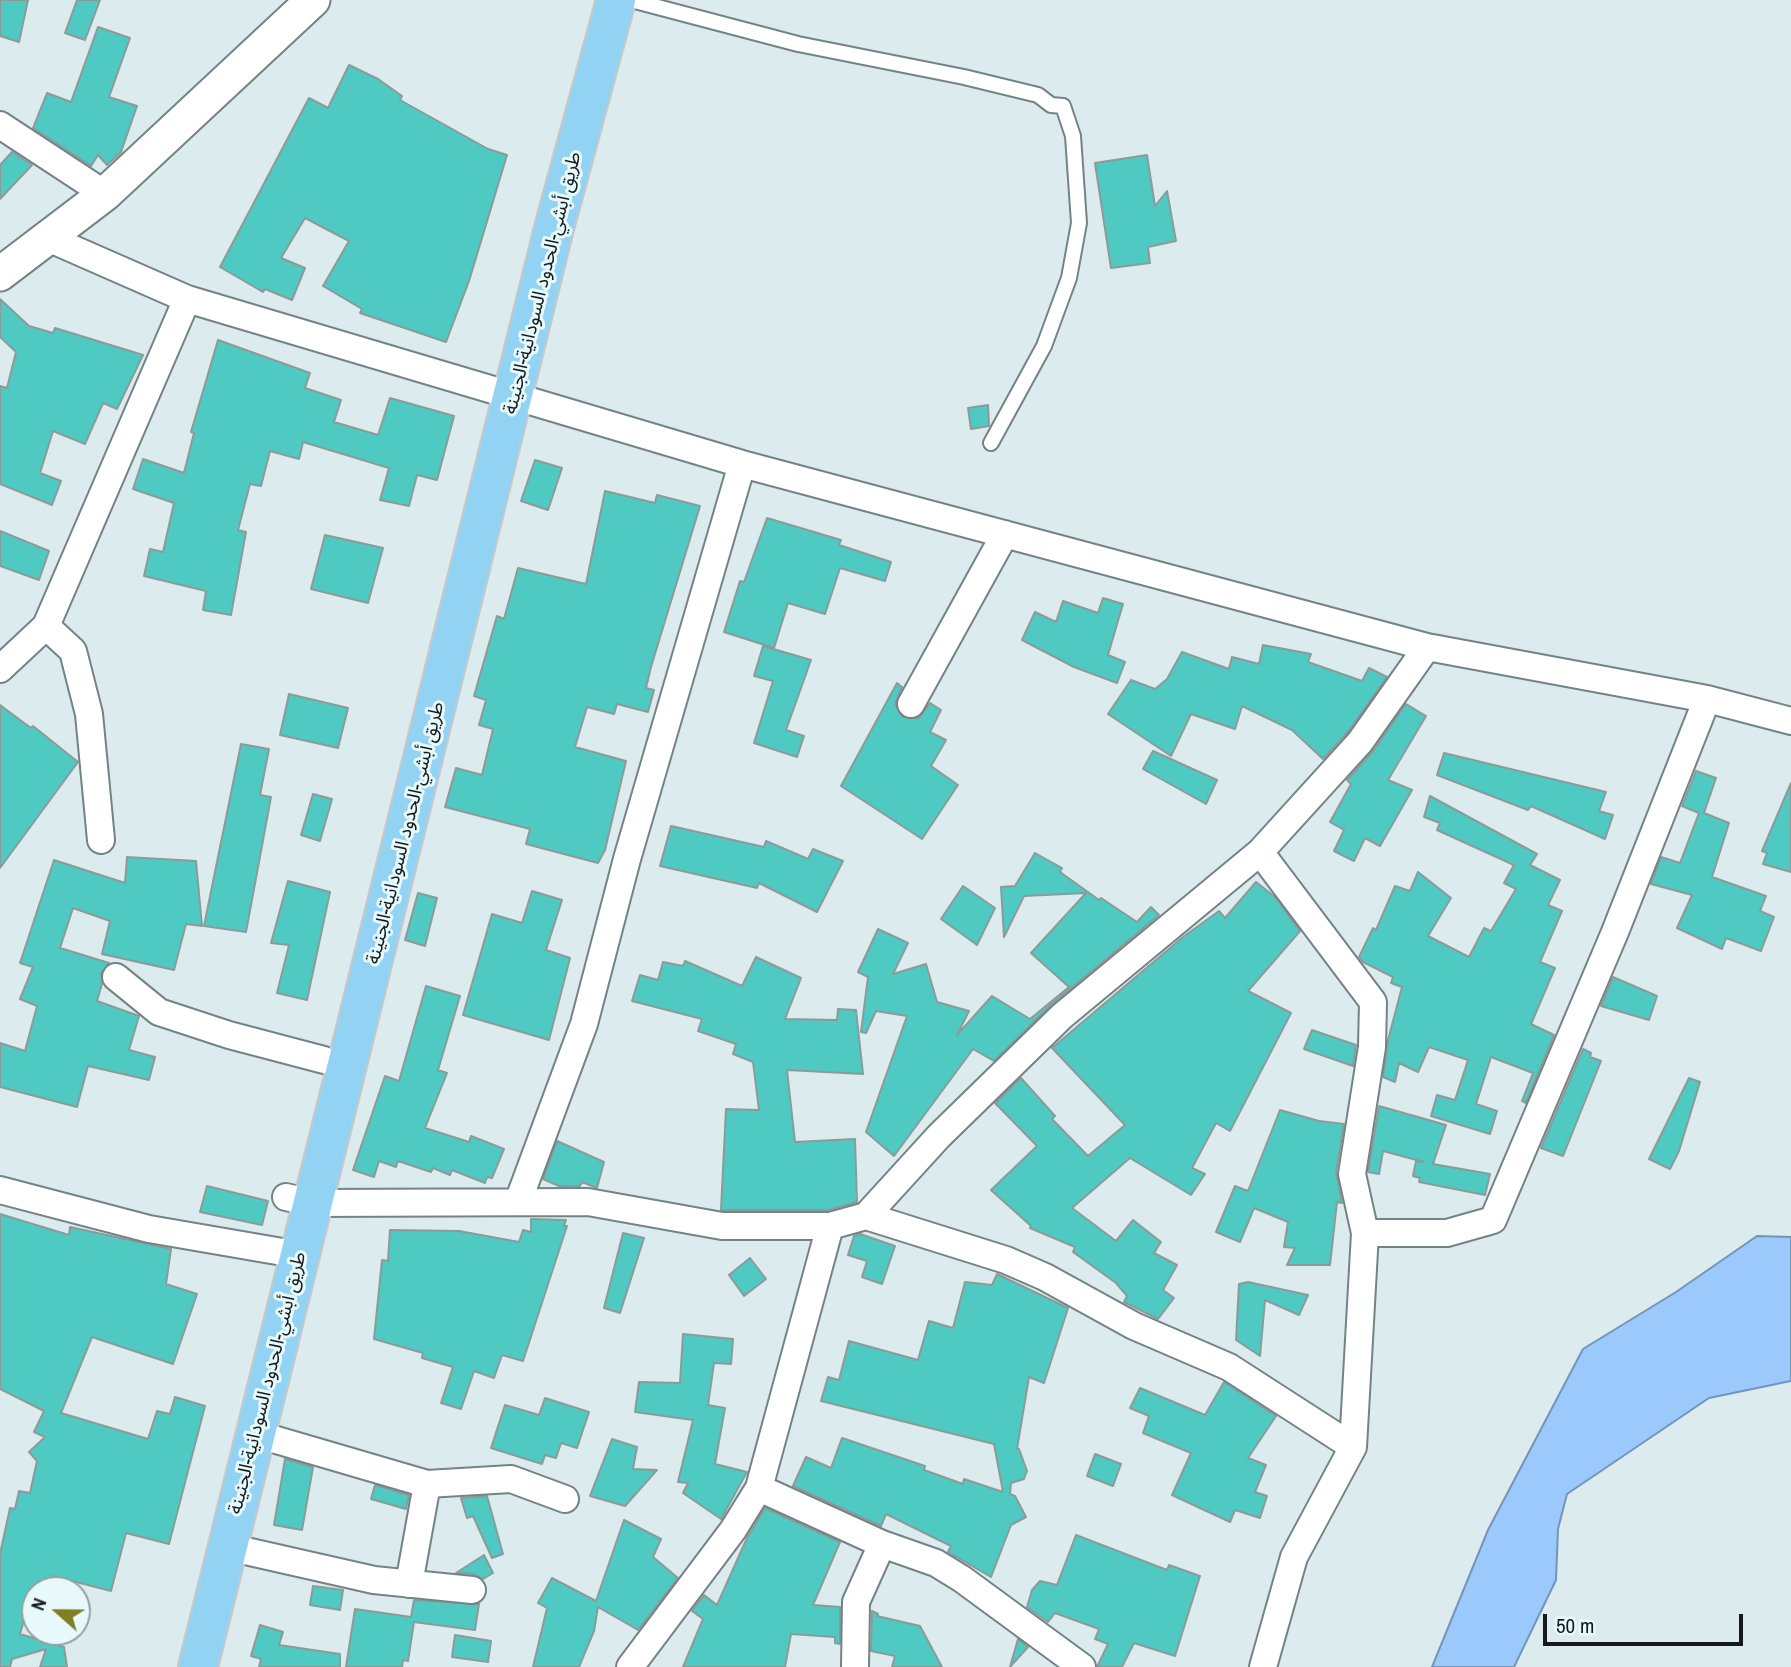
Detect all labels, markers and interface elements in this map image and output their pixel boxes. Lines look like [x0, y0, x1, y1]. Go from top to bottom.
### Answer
street label: طريق أبشي-الحدود السودانية-الجنينة [499, 150, 587, 416]
street label: طريق أبشي-الحدود السودانية-الجنينة [362, 700, 450, 966]
street label: طريق أبشي-الحدود السودانية-الجنينة [224, 1250, 312, 1516]
north arrow [21, 1576, 91, 1646]
text: N [24, 1594, 52, 1614]
scale bar [1546, 1600, 1746, 1644]
text: 50 m [1556, 1611, 1594, 1640]

